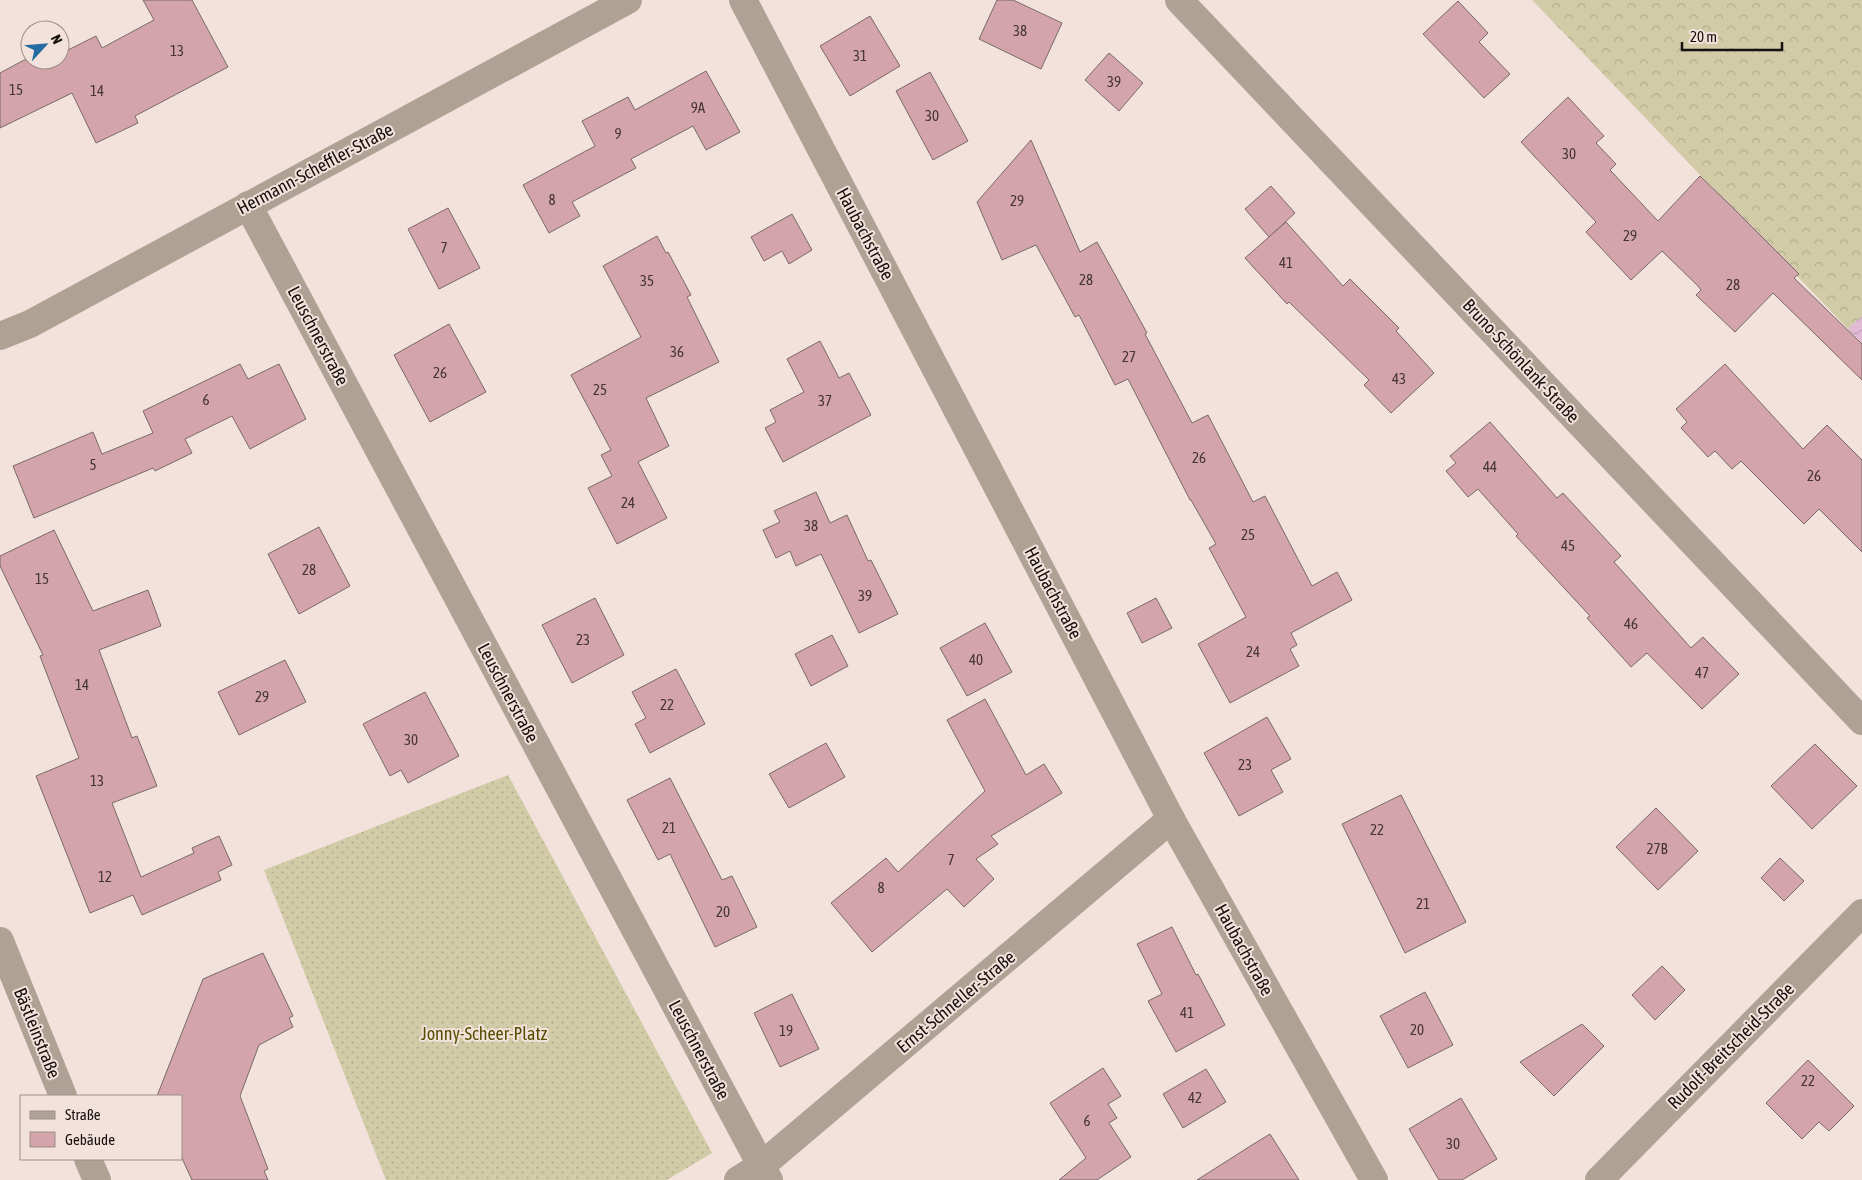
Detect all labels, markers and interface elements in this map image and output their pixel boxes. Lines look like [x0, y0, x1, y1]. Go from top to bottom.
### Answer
north arrow [20, 20, 70, 70]
scale bar [1682, 20, 1782, 52]
house number: 38 [1013, 22, 1027, 39]
text: 20 m [1690, 28, 1717, 45]
text: N [48, 32, 66, 47]
house number: 13 [170, 42, 184, 59]
house number: 31 [853, 47, 867, 64]
house number: 39 [1107, 73, 1121, 90]
house number: 15 [9, 81, 23, 98]
house number: 14 [90, 82, 104, 99]
house number: 9A [691, 99, 706, 116]
house number: 30 [925, 107, 939, 124]
street label: Hermann-Scheffler-Straße [233, 119, 396, 219]
house number: 9 [614, 125, 622, 142]
house number: 30 [1562, 145, 1576, 162]
street label: Haubachstraße [832, 184, 898, 283]
house number: 8 [548, 191, 556, 208]
house number: 29 [1010, 192, 1024, 209]
house number: 29 [1623, 227, 1637, 244]
house number: 7 [440, 239, 448, 256]
house number: 41 [1279, 254, 1293, 271]
house number: 28 [1079, 271, 1093, 288]
house number: 35 [640, 272, 654, 289]
house number: 28 [1726, 276, 1740, 293]
street label: Leuschnerstraße [284, 283, 353, 389]
street label: Bruno-Schönlank-Straße [1459, 294, 1584, 427]
house number: 36 [670, 343, 684, 360]
house number: 27 [1122, 348, 1136, 365]
house number: 26 [433, 364, 447, 381]
house number: 43 [1392, 370, 1406, 387]
house number: 25 [593, 381, 607, 398]
house number: 6 [202, 391, 210, 408]
house number: 37 [818, 392, 832, 409]
house number: 26 [1192, 449, 1206, 466]
house number: 5 [89, 456, 97, 473]
house number: 44 [1483, 458, 1497, 475]
house number: 26 [1807, 467, 1821, 484]
house number: 24 [621, 494, 635, 511]
house number: 38 [804, 517, 818, 534]
house number: 25 [1241, 526, 1255, 543]
house number: 45 [1561, 537, 1575, 554]
street label: Haubachstraße [1020, 543, 1086, 642]
house number: 28 [302, 561, 316, 578]
house number: 15 [35, 570, 49, 587]
house number: 39 [858, 587, 872, 604]
house number: 46 [1624, 615, 1638, 632]
house number: 23 [576, 631, 590, 648]
street label: Leuschnerstraße [474, 640, 543, 746]
house number: 24 [1246, 643, 1260, 660]
house number: 40 [969, 651, 983, 668]
house number: 47 [1695, 664, 1709, 681]
house number: 14 [75, 676, 89, 693]
house number: 29 [255, 688, 269, 705]
house number: 22 [660, 696, 674, 713]
house number: 30 [404, 731, 418, 748]
house number: 23 [1238, 756, 1252, 773]
house number: 13 [90, 772, 104, 789]
house number: 21 [662, 819, 676, 836]
house number: 22 [1370, 821, 1384, 838]
house number: 27B [1646, 840, 1668, 857]
house number: 7 [947, 851, 955, 868]
house number: 12 [98, 868, 112, 885]
house number: 8 [877, 879, 885, 896]
house number: 21 [1416, 895, 1430, 912]
street label: Haubachstraße [1211, 900, 1278, 999]
house number: 20 [716, 903, 730, 920]
street label: Ernst-Schneller-Straße [892, 946, 1019, 1057]
street label: Rudolf-Breitscheid-Straße [1663, 978, 1798, 1113]
street label: Bästleinstraße [10, 985, 65, 1081]
street label: Leuschnerstraße [665, 997, 734, 1103]
house number: 41 [1180, 1004, 1194, 1021]
house number: 20 [1410, 1021, 1424, 1038]
house number: 19 [779, 1022, 793, 1039]
park label: Jonny-Scheer-Platz [421, 1023, 548, 1044]
house number: 22 [1801, 1072, 1815, 1089]
house number: 42 [1188, 1089, 1202, 1106]
legend [20, 1095, 182, 1160]
text: Straße [65, 1106, 101, 1123]
house number: 6 [1083, 1112, 1091, 1129]
text: Gebäude [65, 1131, 115, 1148]
house number: 30 [1446, 1135, 1460, 1152]

